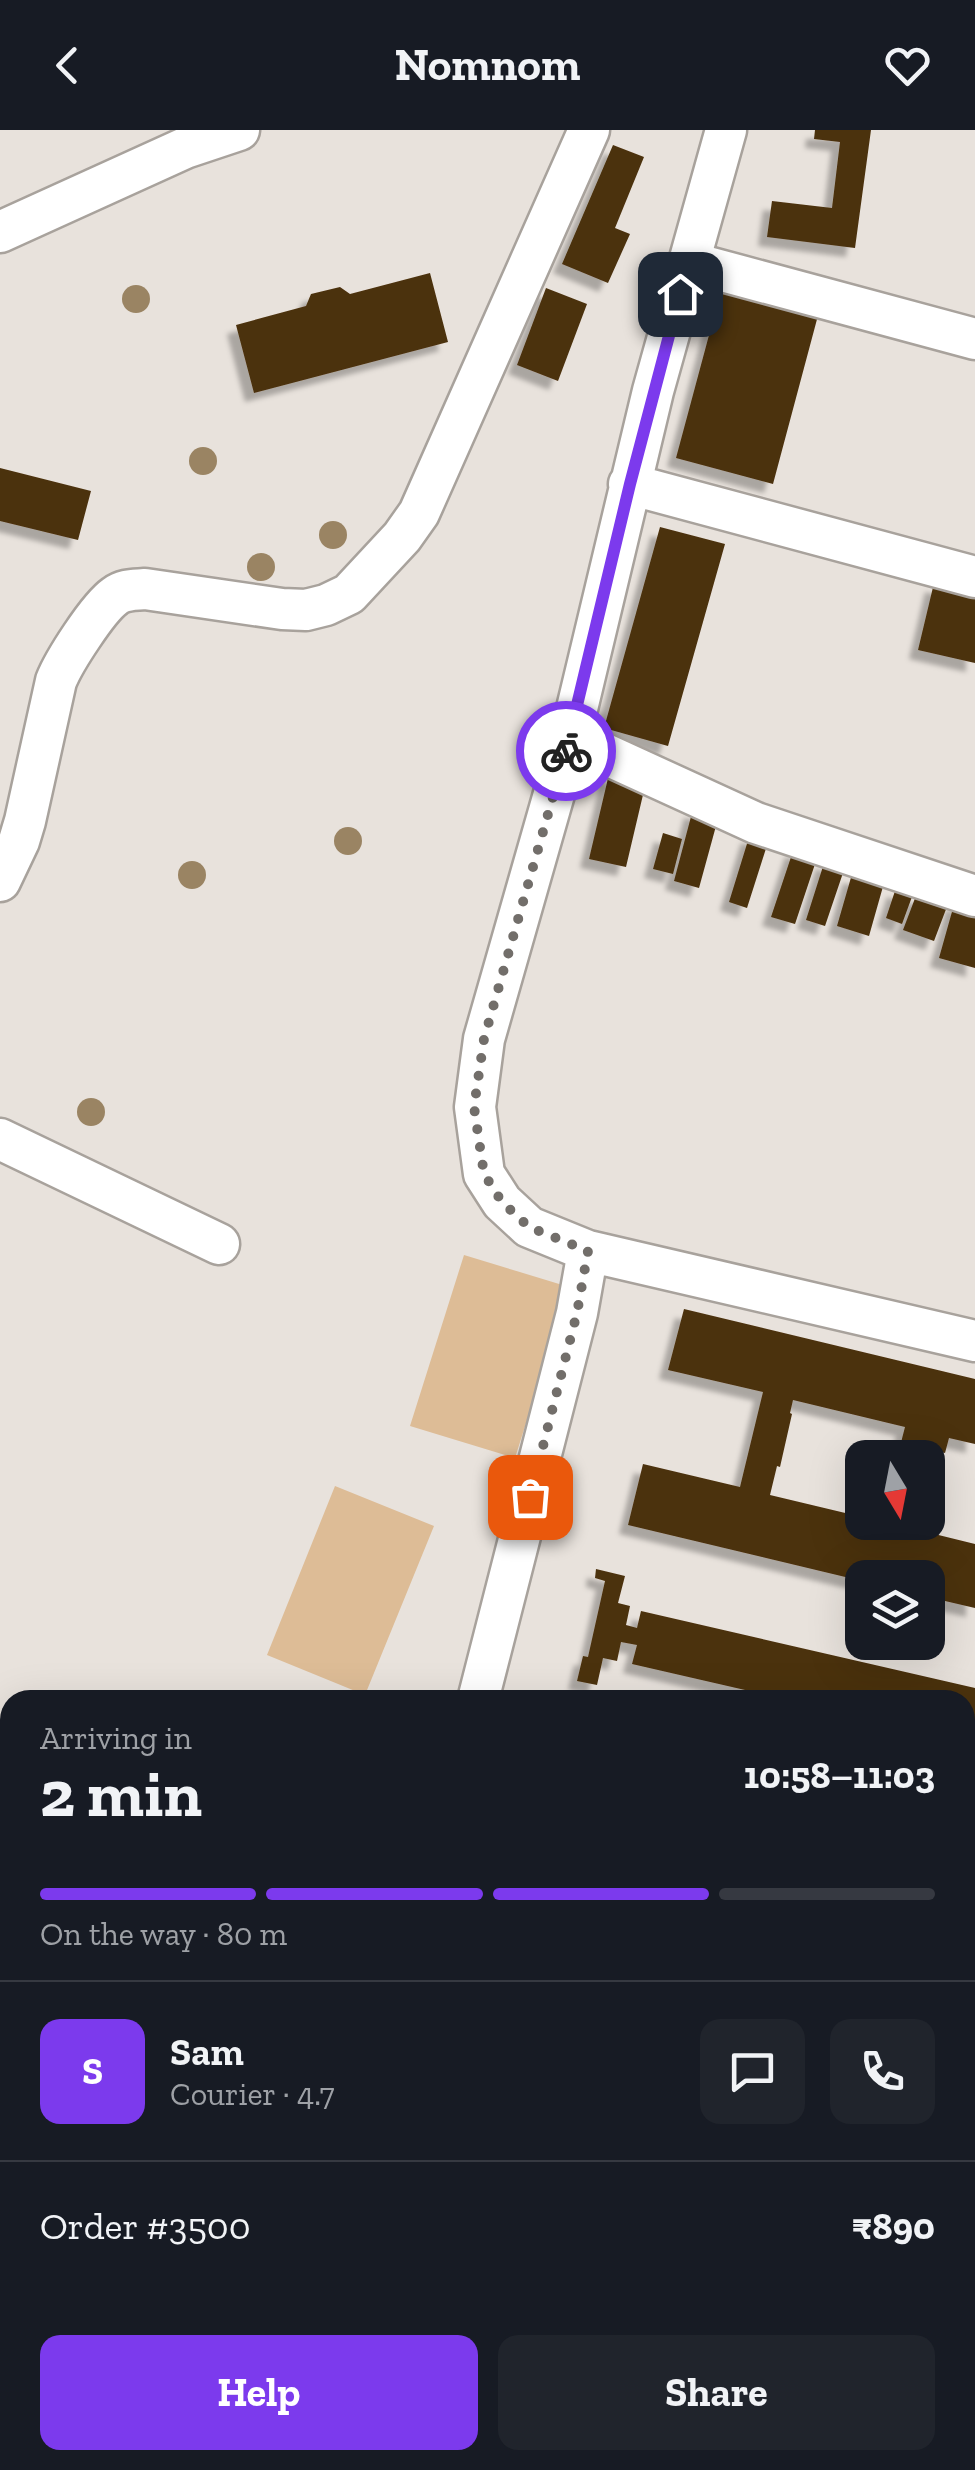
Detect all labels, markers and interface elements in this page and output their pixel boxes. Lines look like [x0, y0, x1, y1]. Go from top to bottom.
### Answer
icon: back [40, 38, 95, 93]
text: Nomnom [395, 38, 580, 92]
icon: heart [880, 38, 935, 93]
pin [638, 252, 723, 337]
icon: home [653, 267, 708, 322]
courier [516, 701, 616, 801]
icon: bike [539, 724, 594, 779]
north arrow [845, 1440, 945, 1540]
map controls [845, 1440, 945, 1660]
pin [488, 1455, 573, 1540]
icon: bag [503, 1470, 558, 1525]
button: layers [845, 1560, 945, 1660]
text: Arriving in [40, 1719, 192, 1757]
text: 10:58–11:03 [744, 1752, 935, 1798]
text: 2 min [40, 1755, 202, 1833]
text: On the way · 80 m [40, 1915, 287, 1953]
button: chat [700, 2019, 805, 2124]
button: phone [830, 2019, 935, 2124]
text: Sam [170, 2029, 244, 2075]
text: S [82, 2048, 103, 2094]
text: Courier · 4.7 [170, 2075, 334, 2113]
text: Order #3500 [40, 2203, 251, 2249]
text: ₹890 [852, 2203, 935, 2249]
button: Help [40, 2335, 478, 2450]
button: Share [498, 2335, 935, 2450]

